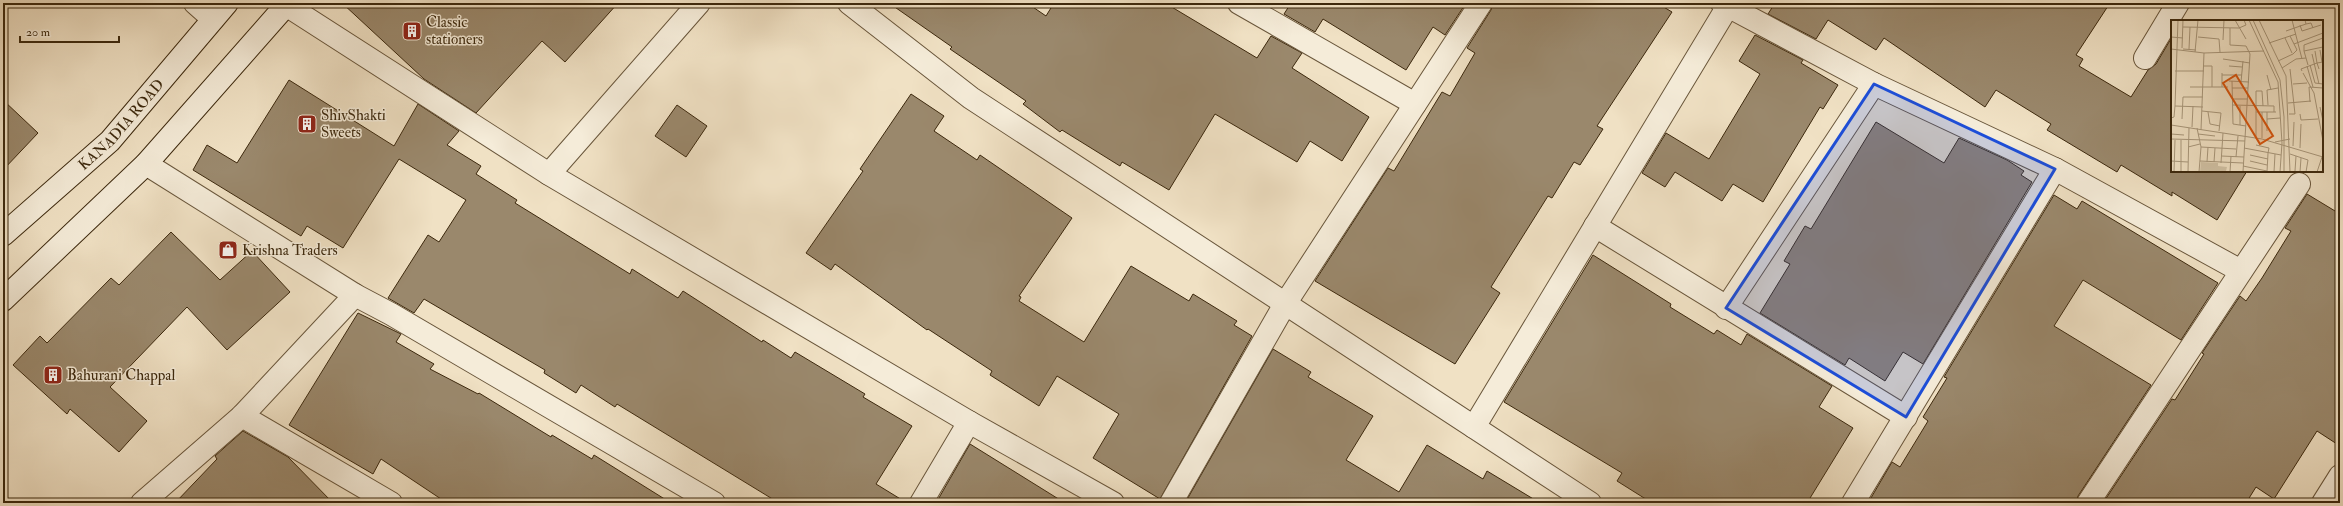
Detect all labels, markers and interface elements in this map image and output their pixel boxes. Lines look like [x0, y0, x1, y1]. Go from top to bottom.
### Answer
place label: Classic stationers [426, 13, 483, 49]
scale bar [20, 18, 119, 44]
building icon: Classic stationers [401, 20, 423, 42]
inset map [2171, 20, 2323, 172]
text: 20 m [26, 25, 51, 40]
street label: KANADIA ROAD [74, 75, 168, 174]
place label: ShivShakti Sweets [321, 106, 386, 142]
building icon: ShivShakti Sweets [296, 113, 318, 135]
shop icon: Krishna Traders [217, 239, 239, 261]
place label: Krishna Traders [242, 241, 338, 260]
building icon: Bahurani Chappal [42, 364, 64, 386]
place label: Bahurani Chappal [67, 366, 176, 386]

